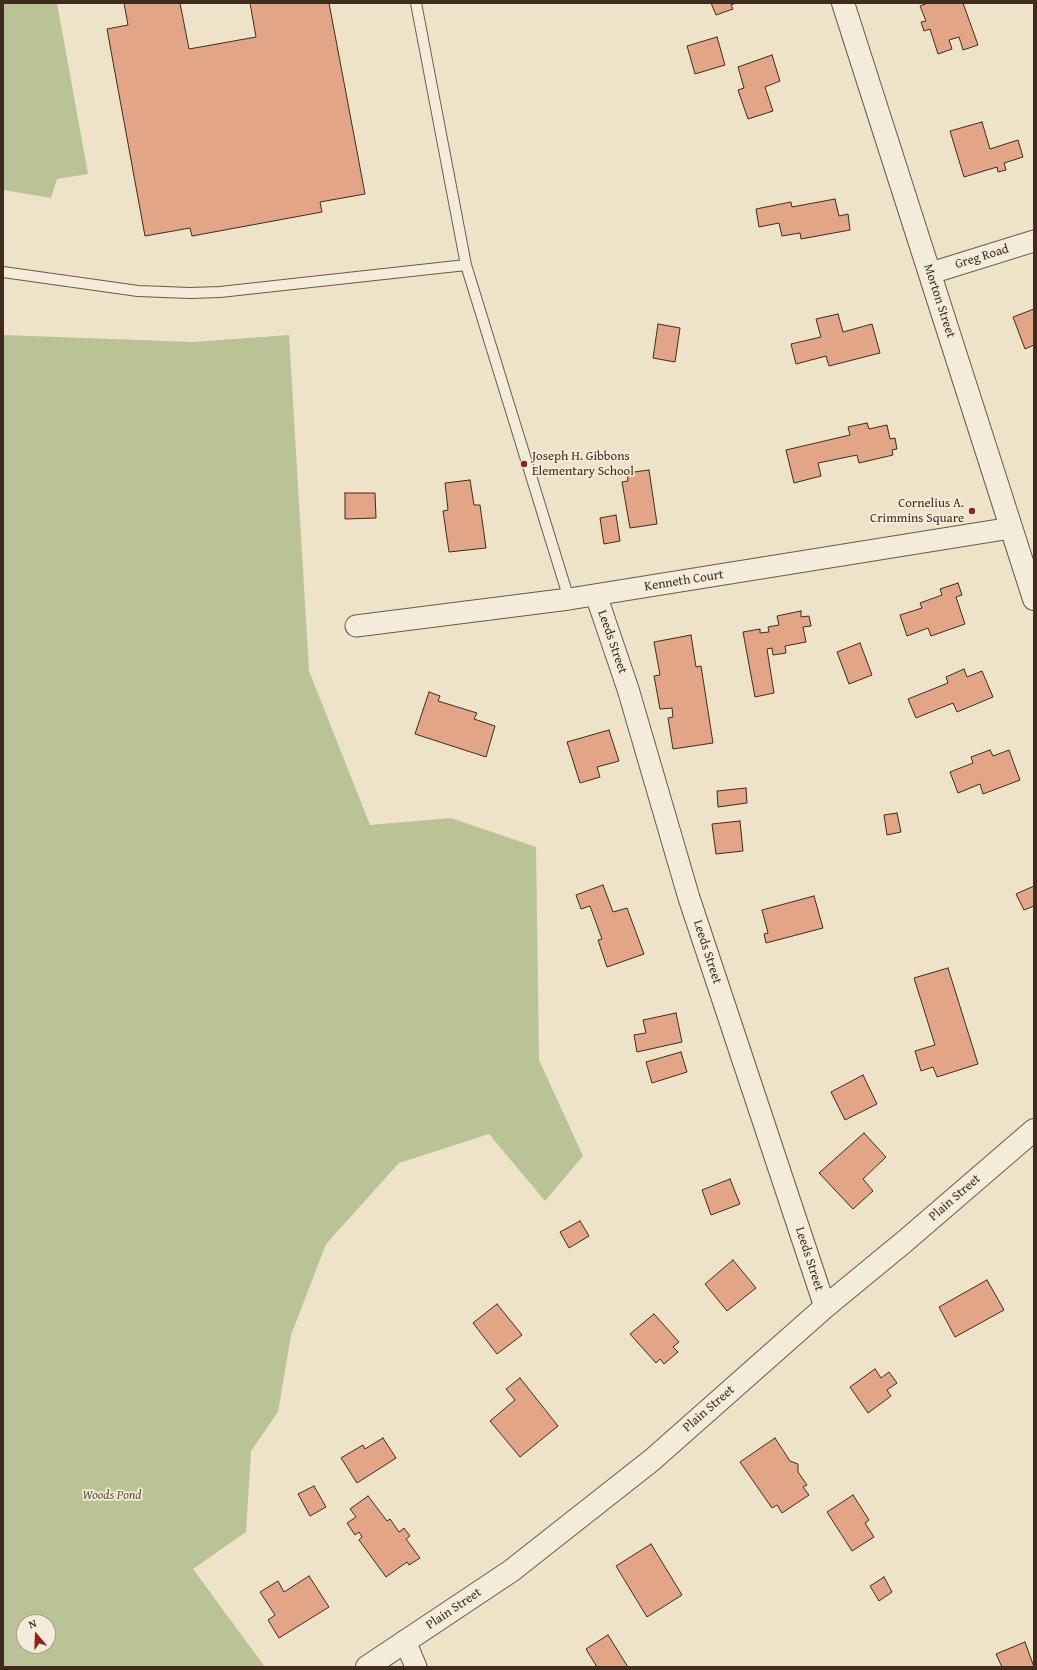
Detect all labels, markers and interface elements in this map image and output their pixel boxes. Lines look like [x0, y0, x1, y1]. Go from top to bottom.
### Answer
street label: Greg Road [953, 241, 1011, 273]
street label: Morton Street [920, 262, 958, 340]
place label: Joseph H. Gibbons Elementary School [532, 449, 634, 480]
marker: Joseph H. Gibbons Elementary School [519, 459, 529, 469]
place label: Cornelius A. Crimmins Square [870, 496, 964, 527]
marker: Cornelius A. Crimmins Square [967, 506, 977, 516]
street label: Kenneth Court [643, 567, 725, 595]
street label: Leeds Street [594, 608, 630, 676]
street label: Leeds Street [689, 918, 725, 986]
street label: Plain Street [926, 1171, 984, 1225]
street label: Leeds Street [791, 1225, 827, 1293]
street label: Plain Street [680, 1382, 738, 1436]
park label: Woods Pond [82, 1488, 142, 1504]
street label: Plain Street [423, 1585, 485, 1633]
north arrow [16, 1614, 56, 1654]
text: N [26, 1615, 38, 1632]

